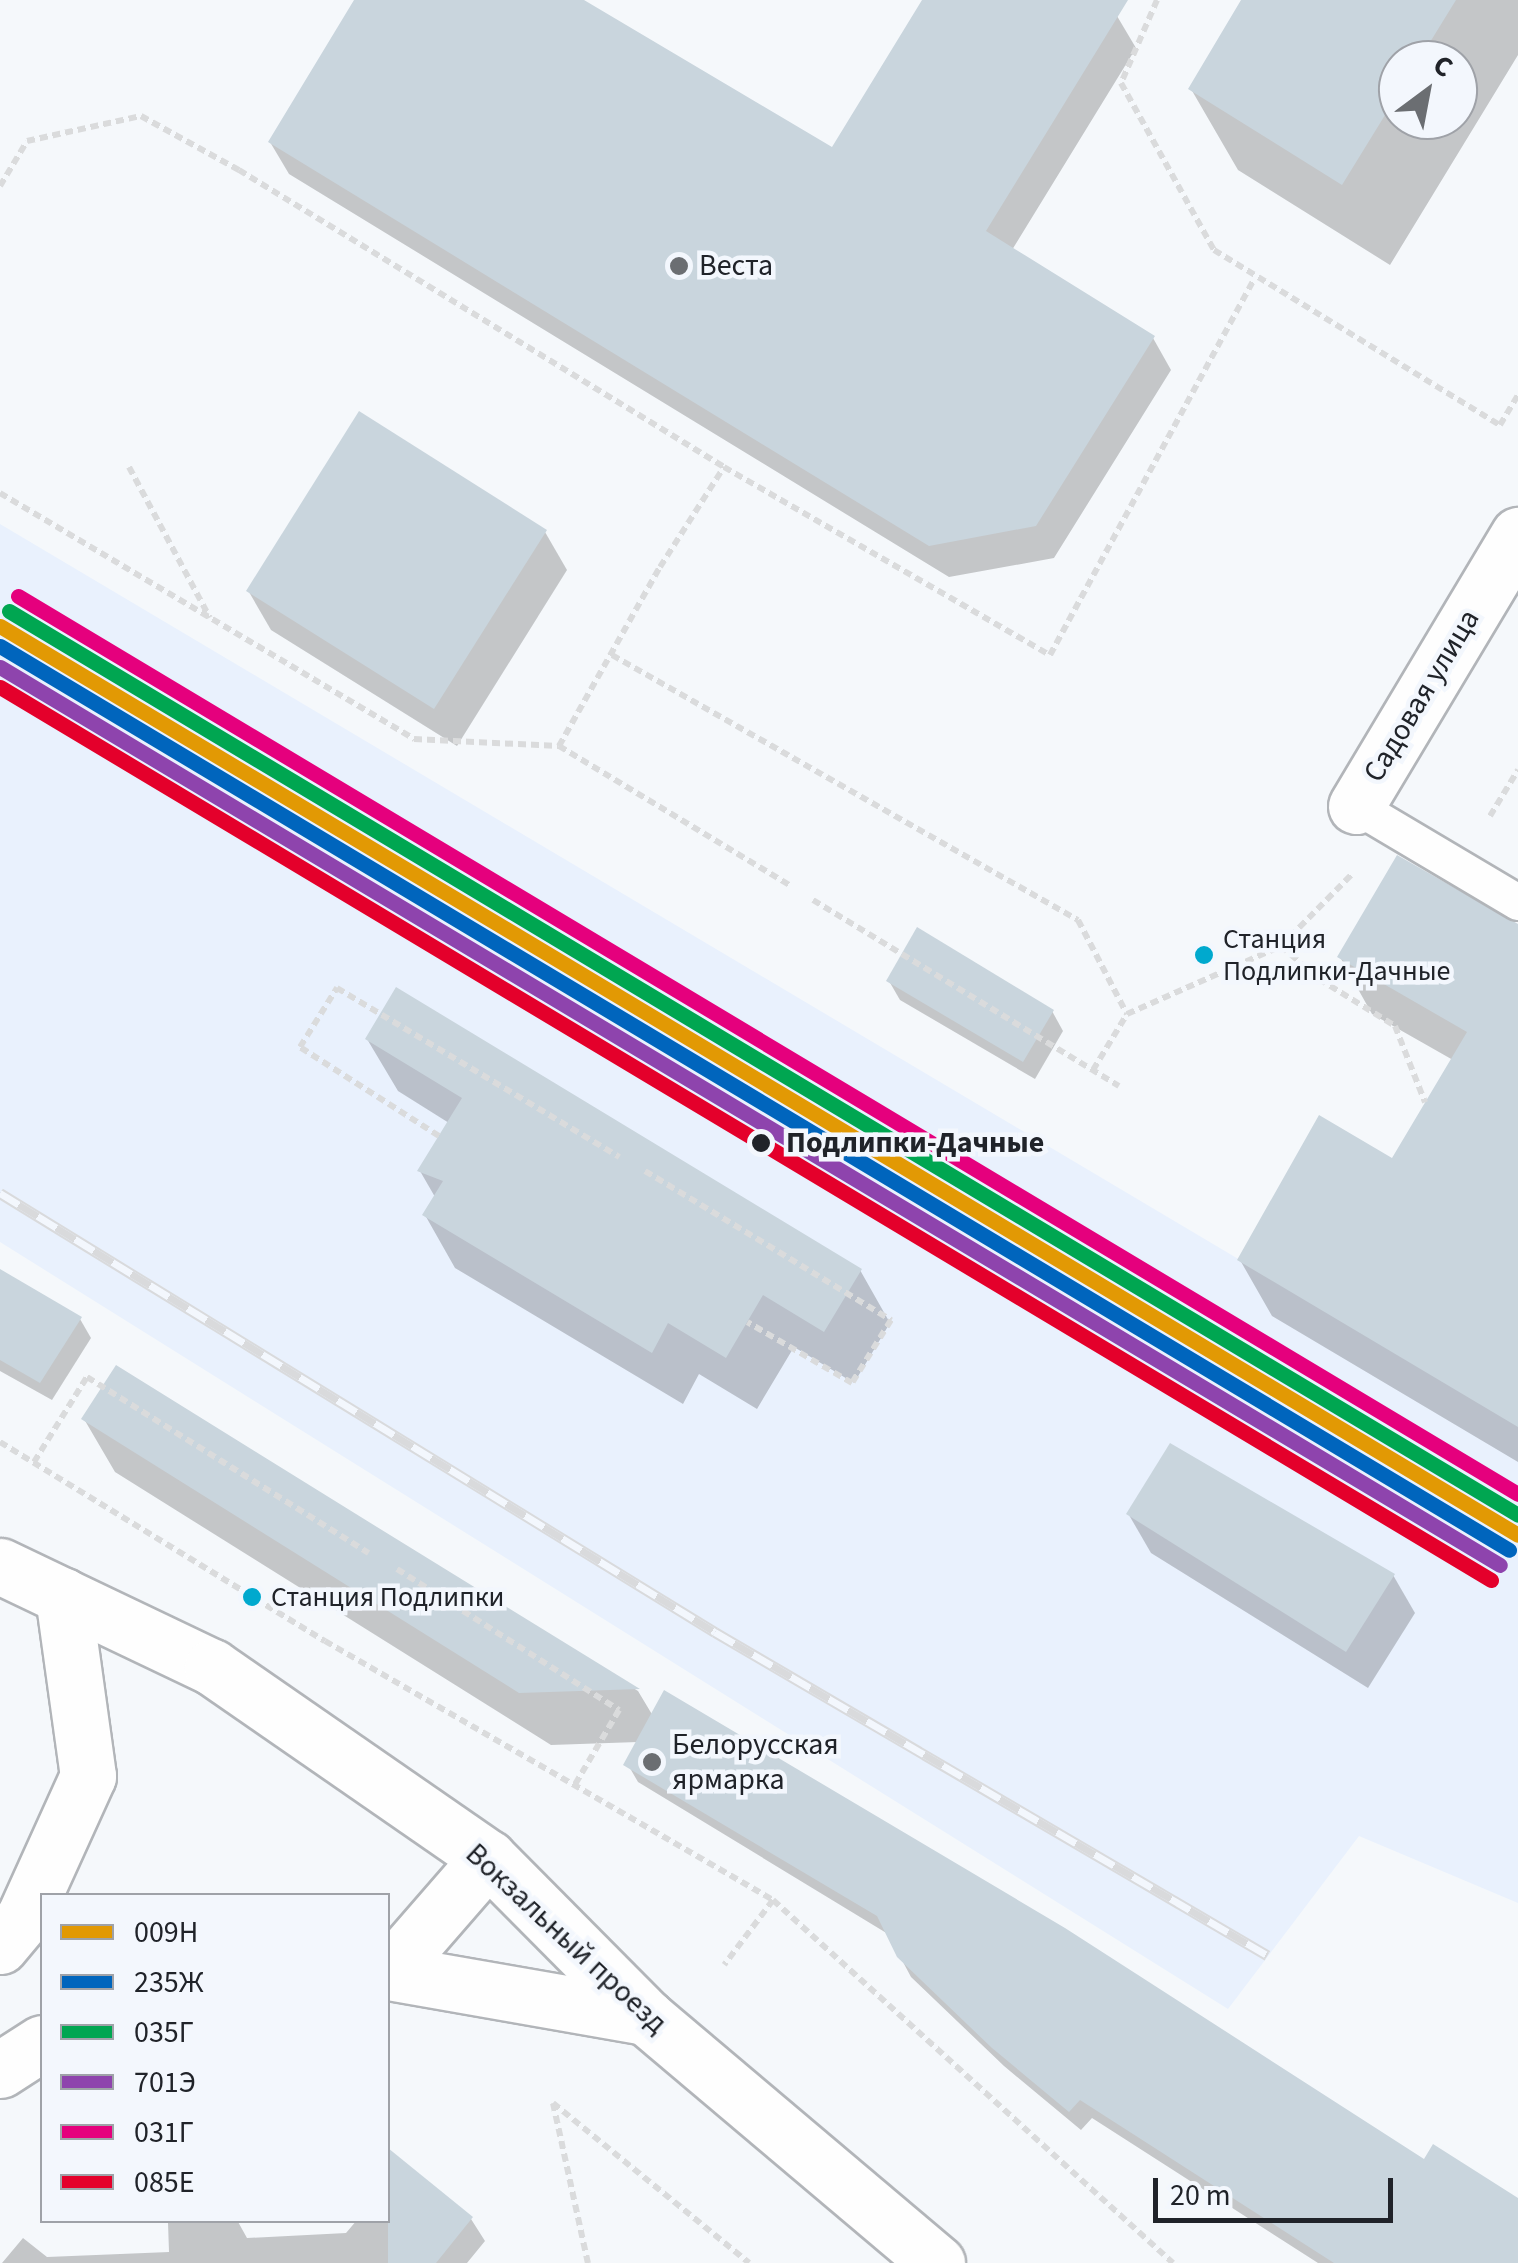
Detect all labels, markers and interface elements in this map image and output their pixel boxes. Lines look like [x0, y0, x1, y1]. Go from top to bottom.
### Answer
north arrow [1378, 40, 1478, 140]
text: С [1425, 45, 1460, 88]
place label: Веста [699, 248, 773, 284]
marker: Веста [668, 255, 690, 277]
street label: Садовая улица [1356, 603, 1488, 789]
place label: Станция Подлипки-Дачные [1223, 922, 1450, 988]
marker: Станция Подлипки-Дачные [1194, 945, 1214, 965]
place label: Подлипки-Дачные [786, 1125, 1044, 1161]
marker: Подлипки-Дачные [745, 1127, 777, 1159]
place label: Станция Подлипки [271, 1580, 504, 1614]
marker: Станция Подлипки [242, 1587, 262, 1607]
place label: Белорусская ярмарка [672, 1727, 839, 1798]
marker: Белорусская ярмарка [641, 1751, 663, 1773]
street label: Вокзальный проезд [458, 1836, 674, 2042]
legend [40, 1893, 390, 2223]
text: 009Н [134, 1911, 198, 1954]
text: 235Ж [134, 1961, 204, 2004]
text: 035Г [134, 2011, 194, 2054]
text: 701Э [134, 2061, 196, 2104]
text: 031Г [134, 2111, 194, 2154]
scale bar [1158, 2158, 1398, 2220]
text: 085Е [134, 2161, 195, 2204]
text: 20 m [1170, 2174, 1231, 2217]

